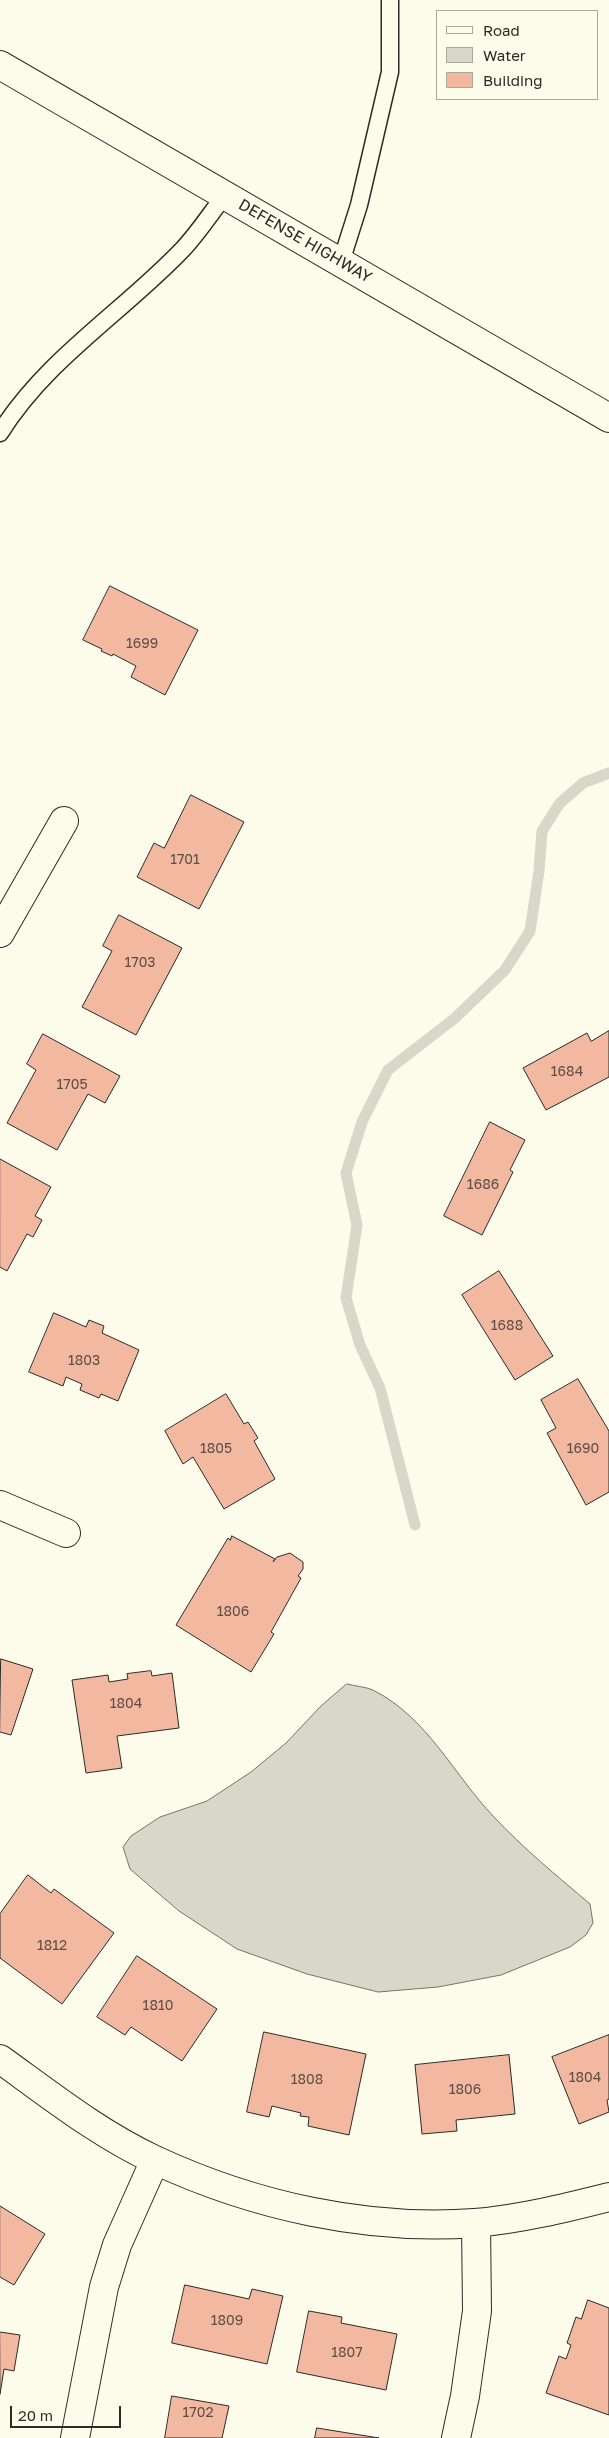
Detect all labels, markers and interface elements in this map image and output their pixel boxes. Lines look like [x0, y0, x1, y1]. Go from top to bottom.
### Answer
legend [436, 10, 599, 100]
text: Road [483, 21, 520, 39]
text: Water [483, 46, 526, 64]
text: Building [483, 71, 543, 89]
street label: DEFENSE HIGHWAY [235, 195, 375, 287]
house number: 1699 [126, 636, 158, 652]
house number: 1701 [170, 852, 200, 868]
house number: 1703 [124, 955, 156, 971]
house number: 1684 [551, 1064, 583, 1080]
house number: 1705 [56, 1077, 88, 1093]
house number: 1686 [467, 1177, 499, 1193]
house number: 1688 [491, 1318, 523, 1334]
house number: 1803 [68, 1353, 100, 1369]
house number: 1805 [200, 1441, 232, 1457]
house number: 1690 [567, 1441, 599, 1457]
house number: 1806 [217, 1604, 249, 1620]
house number: 1804 [110, 1696, 142, 1712]
house number: 1812 [37, 1938, 67, 1954]
house number: 1810 [143, 1998, 173, 2014]
house number: 1804 [569, 2070, 601, 2086]
house number: 1808 [291, 2072, 323, 2088]
house number: 1806 [449, 2082, 481, 2098]
house number: 1809 [211, 2313, 243, 2329]
house number: 1807 [331, 2345, 363, 2361]
scale bar [12, 2396, 124, 2428]
house number: 1702 [182, 2405, 214, 2421]
text: 20 m [18, 2406, 53, 2424]

